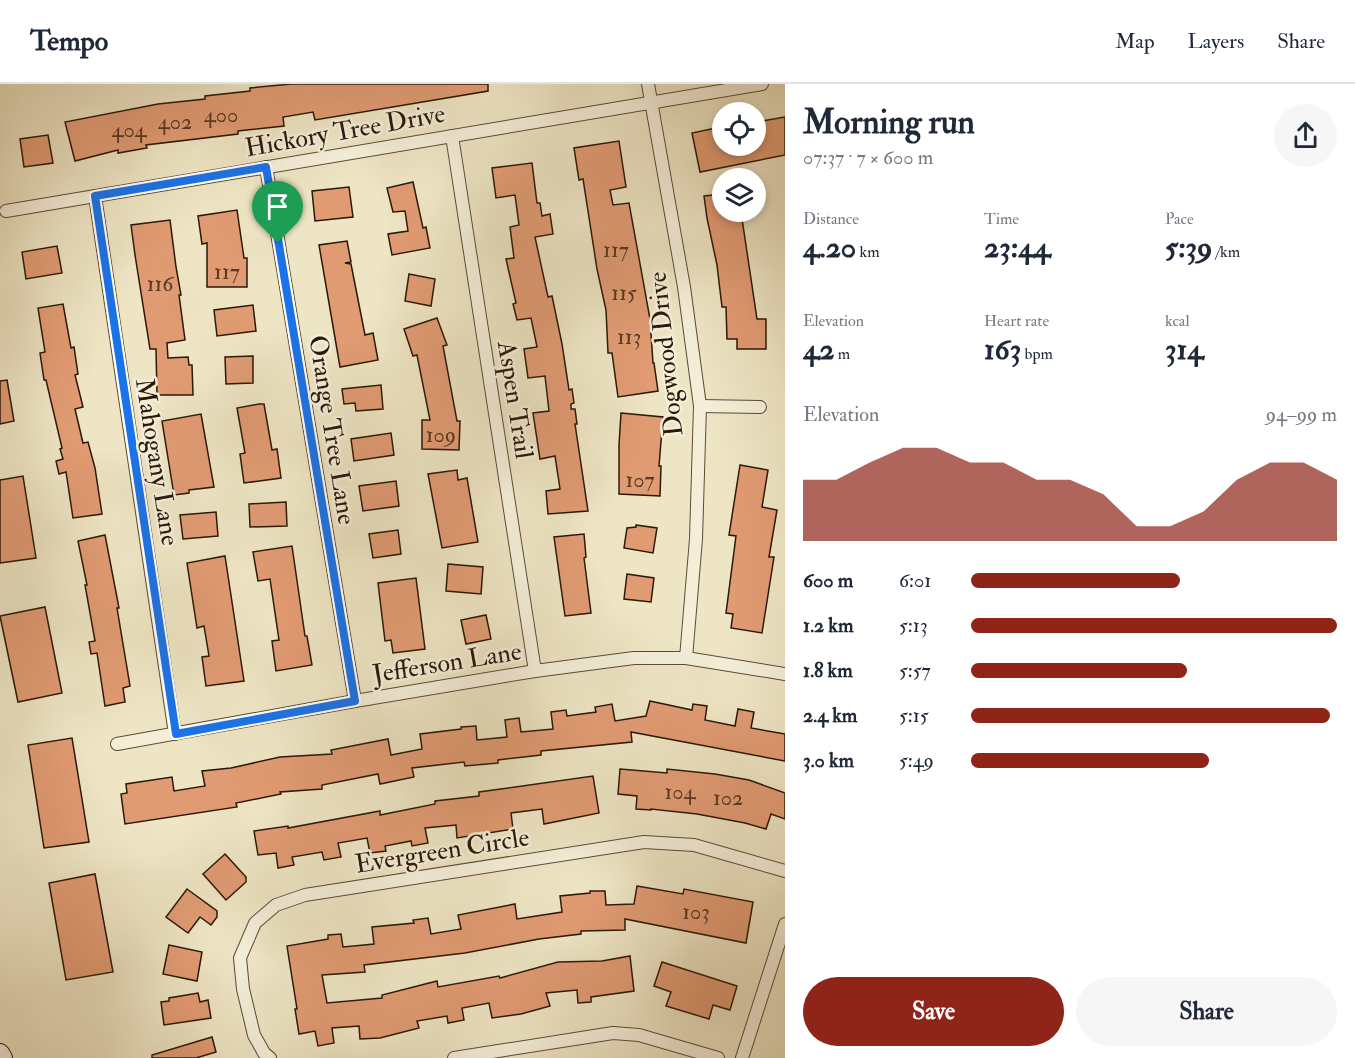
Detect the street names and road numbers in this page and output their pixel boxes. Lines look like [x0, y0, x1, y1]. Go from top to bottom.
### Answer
street label: Hickory Tree Drive [243, 98, 448, 164]
street label: Dogwood Drive [641, 270, 691, 438]
street label: Orange Tree Lane [301, 333, 363, 527]
street label: Aspen Trail [489, 338, 540, 462]
street label: Mahogany Lane [128, 376, 186, 548]
street label: Jefferson Lane [369, 635, 524, 691]
street label: Evergreen Circle [353, 821, 531, 881]

